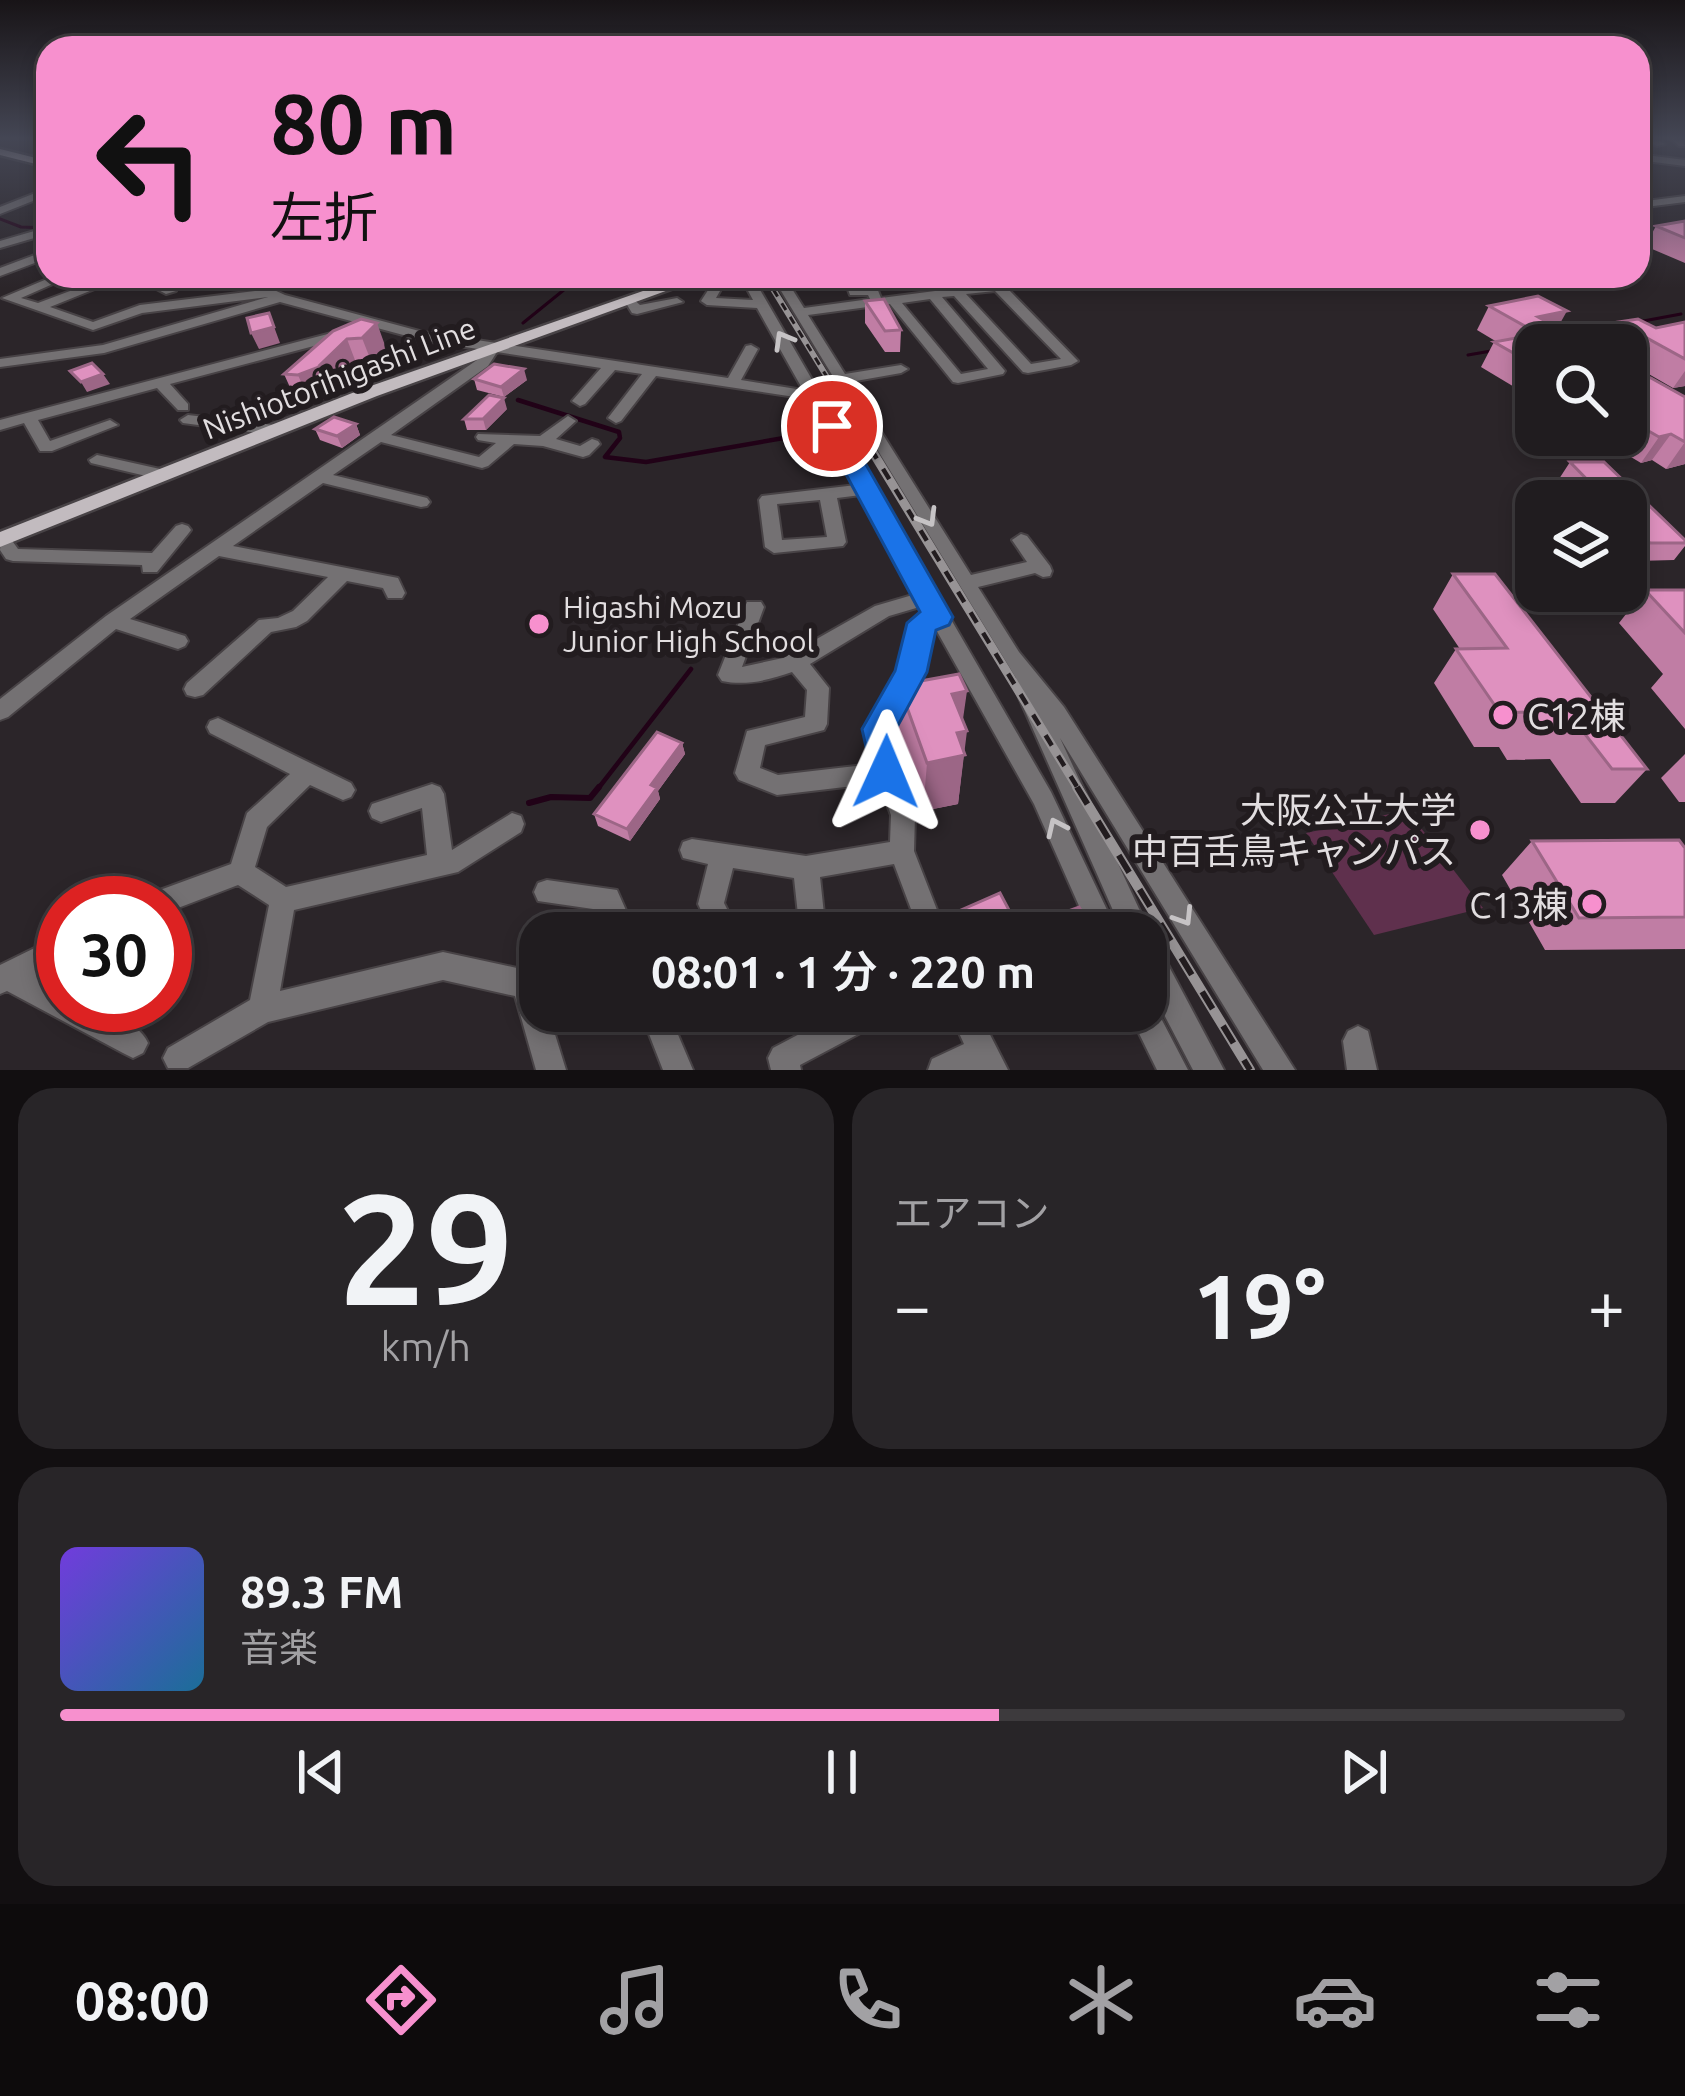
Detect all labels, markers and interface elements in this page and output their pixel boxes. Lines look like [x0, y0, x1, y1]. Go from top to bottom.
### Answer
text: 80 m [270, 76, 457, 170]
icon: left [72, 84, 228, 240]
text: 左折 [270, 187, 378, 247]
street label: Nishiotorihigashi Line [198, 310, 480, 446]
map controls [1515, 324, 1647, 612]
button: search [1515, 324, 1647, 456]
one-way arrow [774, 332, 797, 353]
pin [781, 375, 883, 477]
icon: arrive [799, 393, 865, 459]
button: layers [1515, 480, 1647, 612]
one-way arrow [914, 505, 937, 527]
place label: Higashi Mozu Junior High School [563, 590, 814, 658]
marker: Higashi Mozu Junior High School [526, 611, 552, 637]
place label: C12棟 [1527, 695, 1626, 736]
marker: C12棟 [1490, 702, 1516, 728]
position arrow [823, 709, 949, 835]
place label: 大阪公立大学 中百舌鳥キャンパス [1132, 789, 1456, 871]
marker: 大阪公立大学 中百舌鳥キャンパス [1467, 817, 1493, 843]
one-way arrow [1047, 818, 1070, 839]
speed limit sign: 30 [36, 876, 192, 1032]
place label: C13棟 [1469, 884, 1568, 925]
marker: C13棟 [1579, 891, 1605, 917]
one-way arrow [1170, 904, 1192, 926]
text: 08:01 · 1 分 · 220 m [651, 946, 1035, 997]
text: 29 [338, 1160, 514, 1334]
text: エアコン [894, 1191, 1050, 1234]
text: 19° [1193, 1255, 1326, 1356]
text: − [894, 1268, 931, 1342]
text: + [1588, 1268, 1625, 1342]
text: km/h [381, 1325, 471, 1368]
text: 89.3 FM [240, 1566, 403, 1617]
text: 音楽 [240, 1626, 318, 1669]
icon: previous [288, 1739, 354, 1805]
icon: pause [809, 1739, 875, 1805]
icon: next [1331, 1739, 1397, 1805]
icon: directions [359, 1958, 443, 2042]
icon: music [593, 1958, 677, 2042]
icon: phone [826, 1958, 910, 2042]
icon: climate [1059, 1958, 1143, 2042]
icon: car [1293, 1958, 1377, 2042]
icon: filters [1526, 1958, 1610, 2042]
text: 08:00 [75, 1970, 210, 2030]

